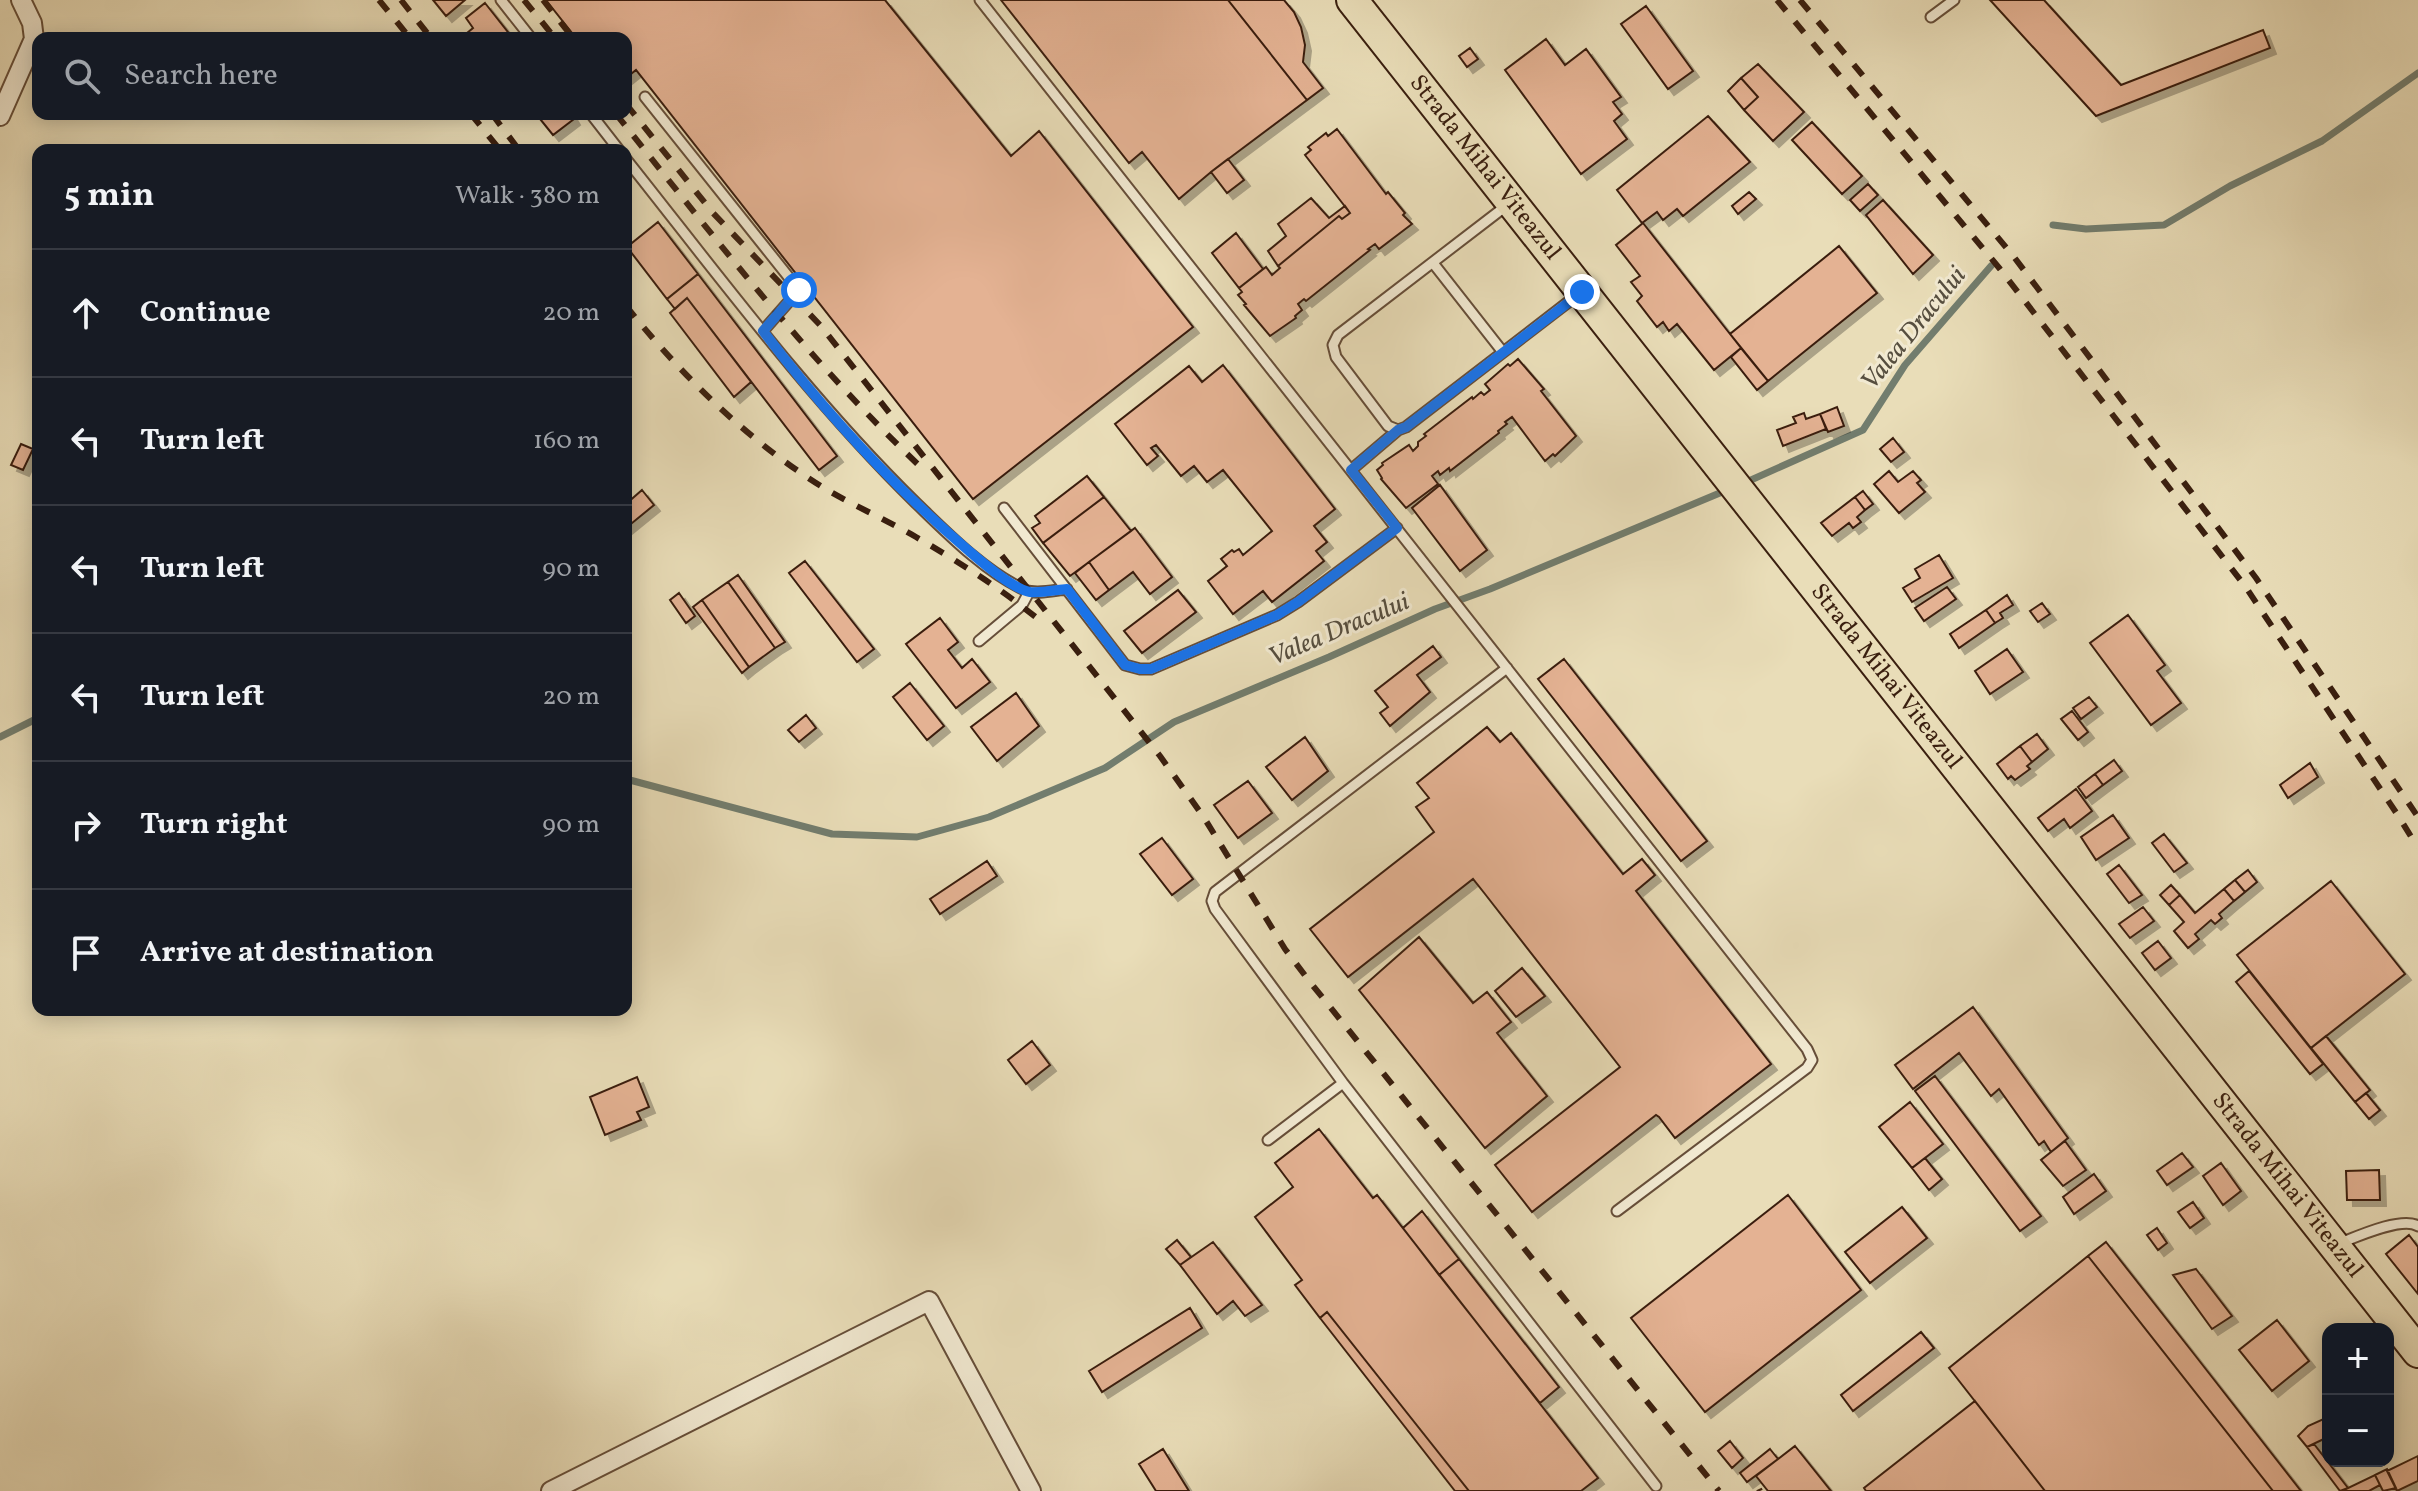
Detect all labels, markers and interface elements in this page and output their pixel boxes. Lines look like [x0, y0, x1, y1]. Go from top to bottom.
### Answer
search box [32, 32, 632, 120]
icon: search [60, 54, 104, 98]
text: Search here [124, 55, 278, 97]
street label: Strada Mihai Viteazul [1401, 68, 1568, 268]
text: 5 min [64, 173, 154, 220]
text: Walk · 380 m [455, 178, 600, 214]
water label: Valea Dracului [1853, 259, 1975, 398]
route start [781, 272, 817, 308]
route end [1564, 274, 1600, 310]
icon: ahead [64, 291, 108, 335]
text: Continue [140, 292, 271, 334]
text: 20 m [542, 295, 600, 331]
icon: left [64, 419, 108, 463]
text: Turn left [140, 420, 264, 462]
text: 160 m [533, 423, 600, 459]
icon: left [64, 547, 108, 591]
text: Turn left [140, 548, 264, 590]
text: 90 m [542, 551, 600, 587]
street label: Strada Mihai Viteazul [1802, 577, 1970, 777]
water label: Valea Dracului [1263, 584, 1415, 676]
icon: left [64, 675, 108, 719]
text: Turn left [140, 676, 264, 718]
text: 20 m [542, 679, 600, 715]
icon: right [64, 803, 108, 847]
text: Turn right [140, 804, 288, 846]
text: 90 m [542, 807, 600, 843]
icon: arrive [64, 931, 108, 975]
text: Arrive at destination [140, 932, 434, 974]
street label: Strada Mihai Viteazul [2203, 1086, 2371, 1286]
map controls [2322, 1323, 2394, 1467]
button: + [2322, 1323, 2394, 1395]
button: − [2322, 1395, 2394, 1467]

